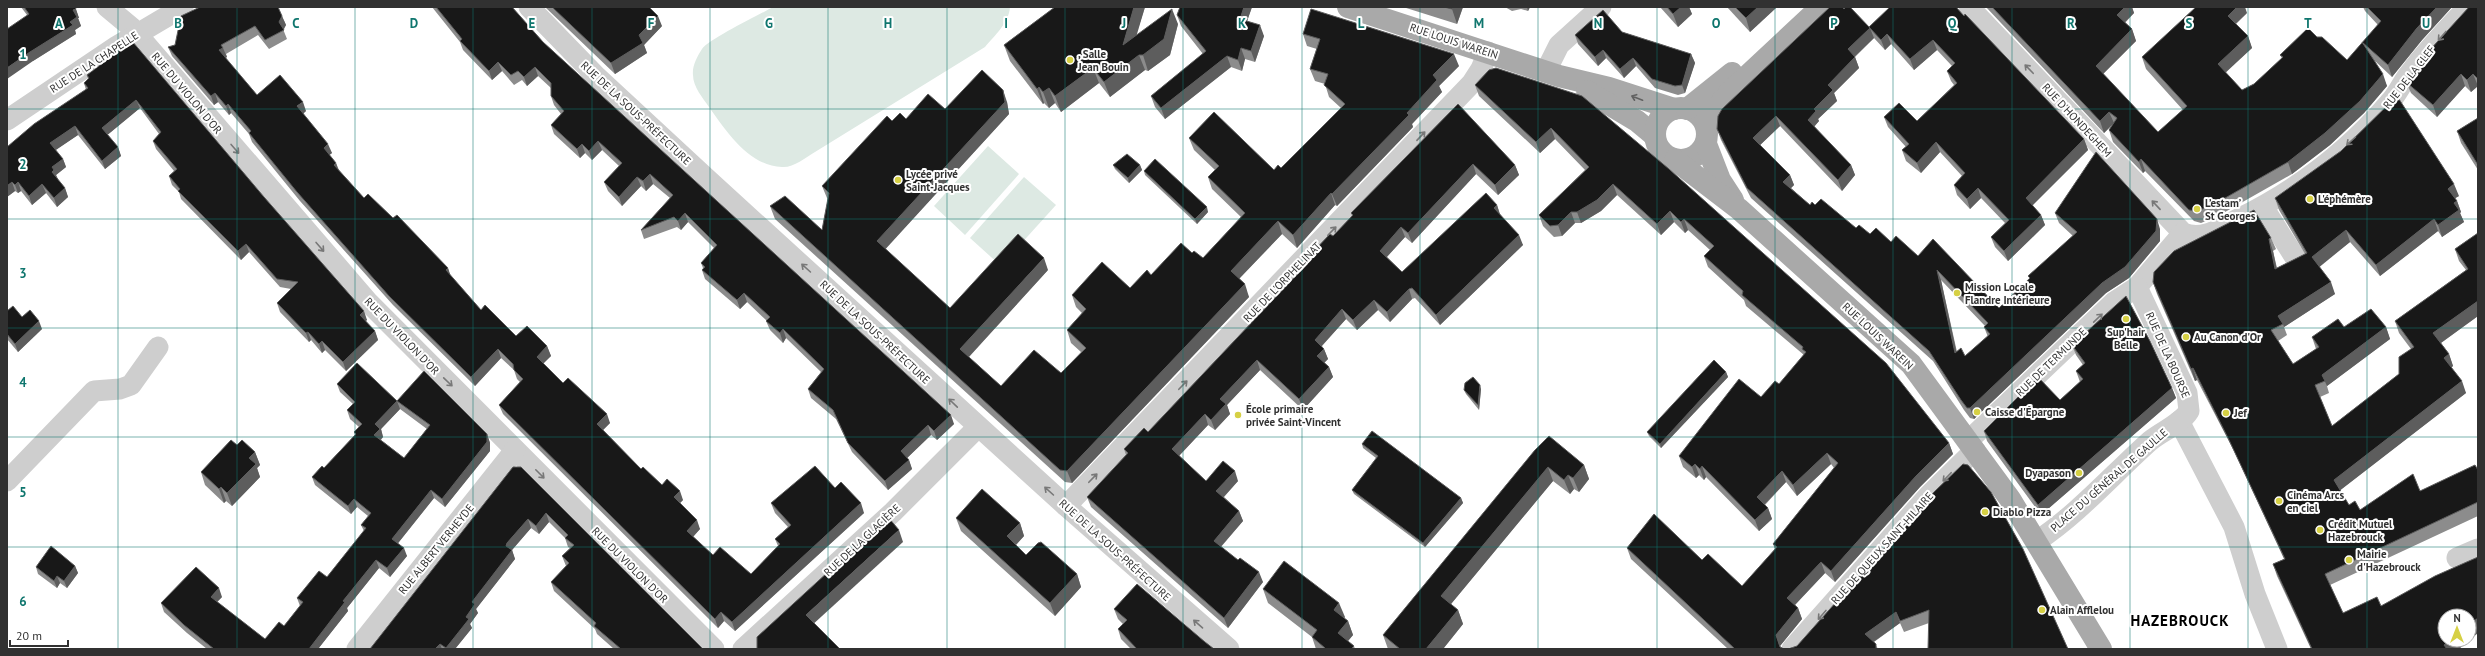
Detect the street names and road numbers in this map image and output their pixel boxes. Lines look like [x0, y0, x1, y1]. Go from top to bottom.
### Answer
street label: RUE LOUIS WAREIN [1408, 20, 1500, 62]
street label: RUE DE LA CHAPELLE [47, 28, 141, 96]
street label: RUE DE LA CLEF [2380, 42, 2438, 112]
street label: RUE DU VIOLON D'OR [149, 49, 225, 137]
street label: RUE DE LA SOUS-PRÉFECTURE [578, 58, 694, 168]
street label: RUE D'HONDEGHEM [2039, 80, 2115, 160]
street label: RUE DE L'ORPHELINAT [1240, 239, 1324, 325]
street label: RUE DE LA SOUS-PRÉFECTURE [817, 277, 933, 387]
street label: RUE DU VIOLON D'OR [361, 294, 443, 378]
street label: RUE LOUIS WAREIN [1839, 299, 1917, 373]
street label: RUE DE LA BOURSE [2143, 310, 2193, 400]
street label: RUE DE TERMUNDE [2013, 325, 2089, 399]
street label: PLACE DU GÉNÉRAL DE GAULLE [2047, 425, 2171, 535]
street label: RUE DE QUEUX SAINT-HILAIRE [1828, 489, 1936, 607]
street label: RUE DE LA SOUS-PRÉFECTURE [1056, 496, 1174, 604]
street label: RUE ALBERT VERHEYDE [395, 501, 477, 597]
street label: RUE DE LA GLACIÈRE [821, 501, 903, 579]
street label: RUE DU VIOLON D'OR [589, 524, 671, 606]

